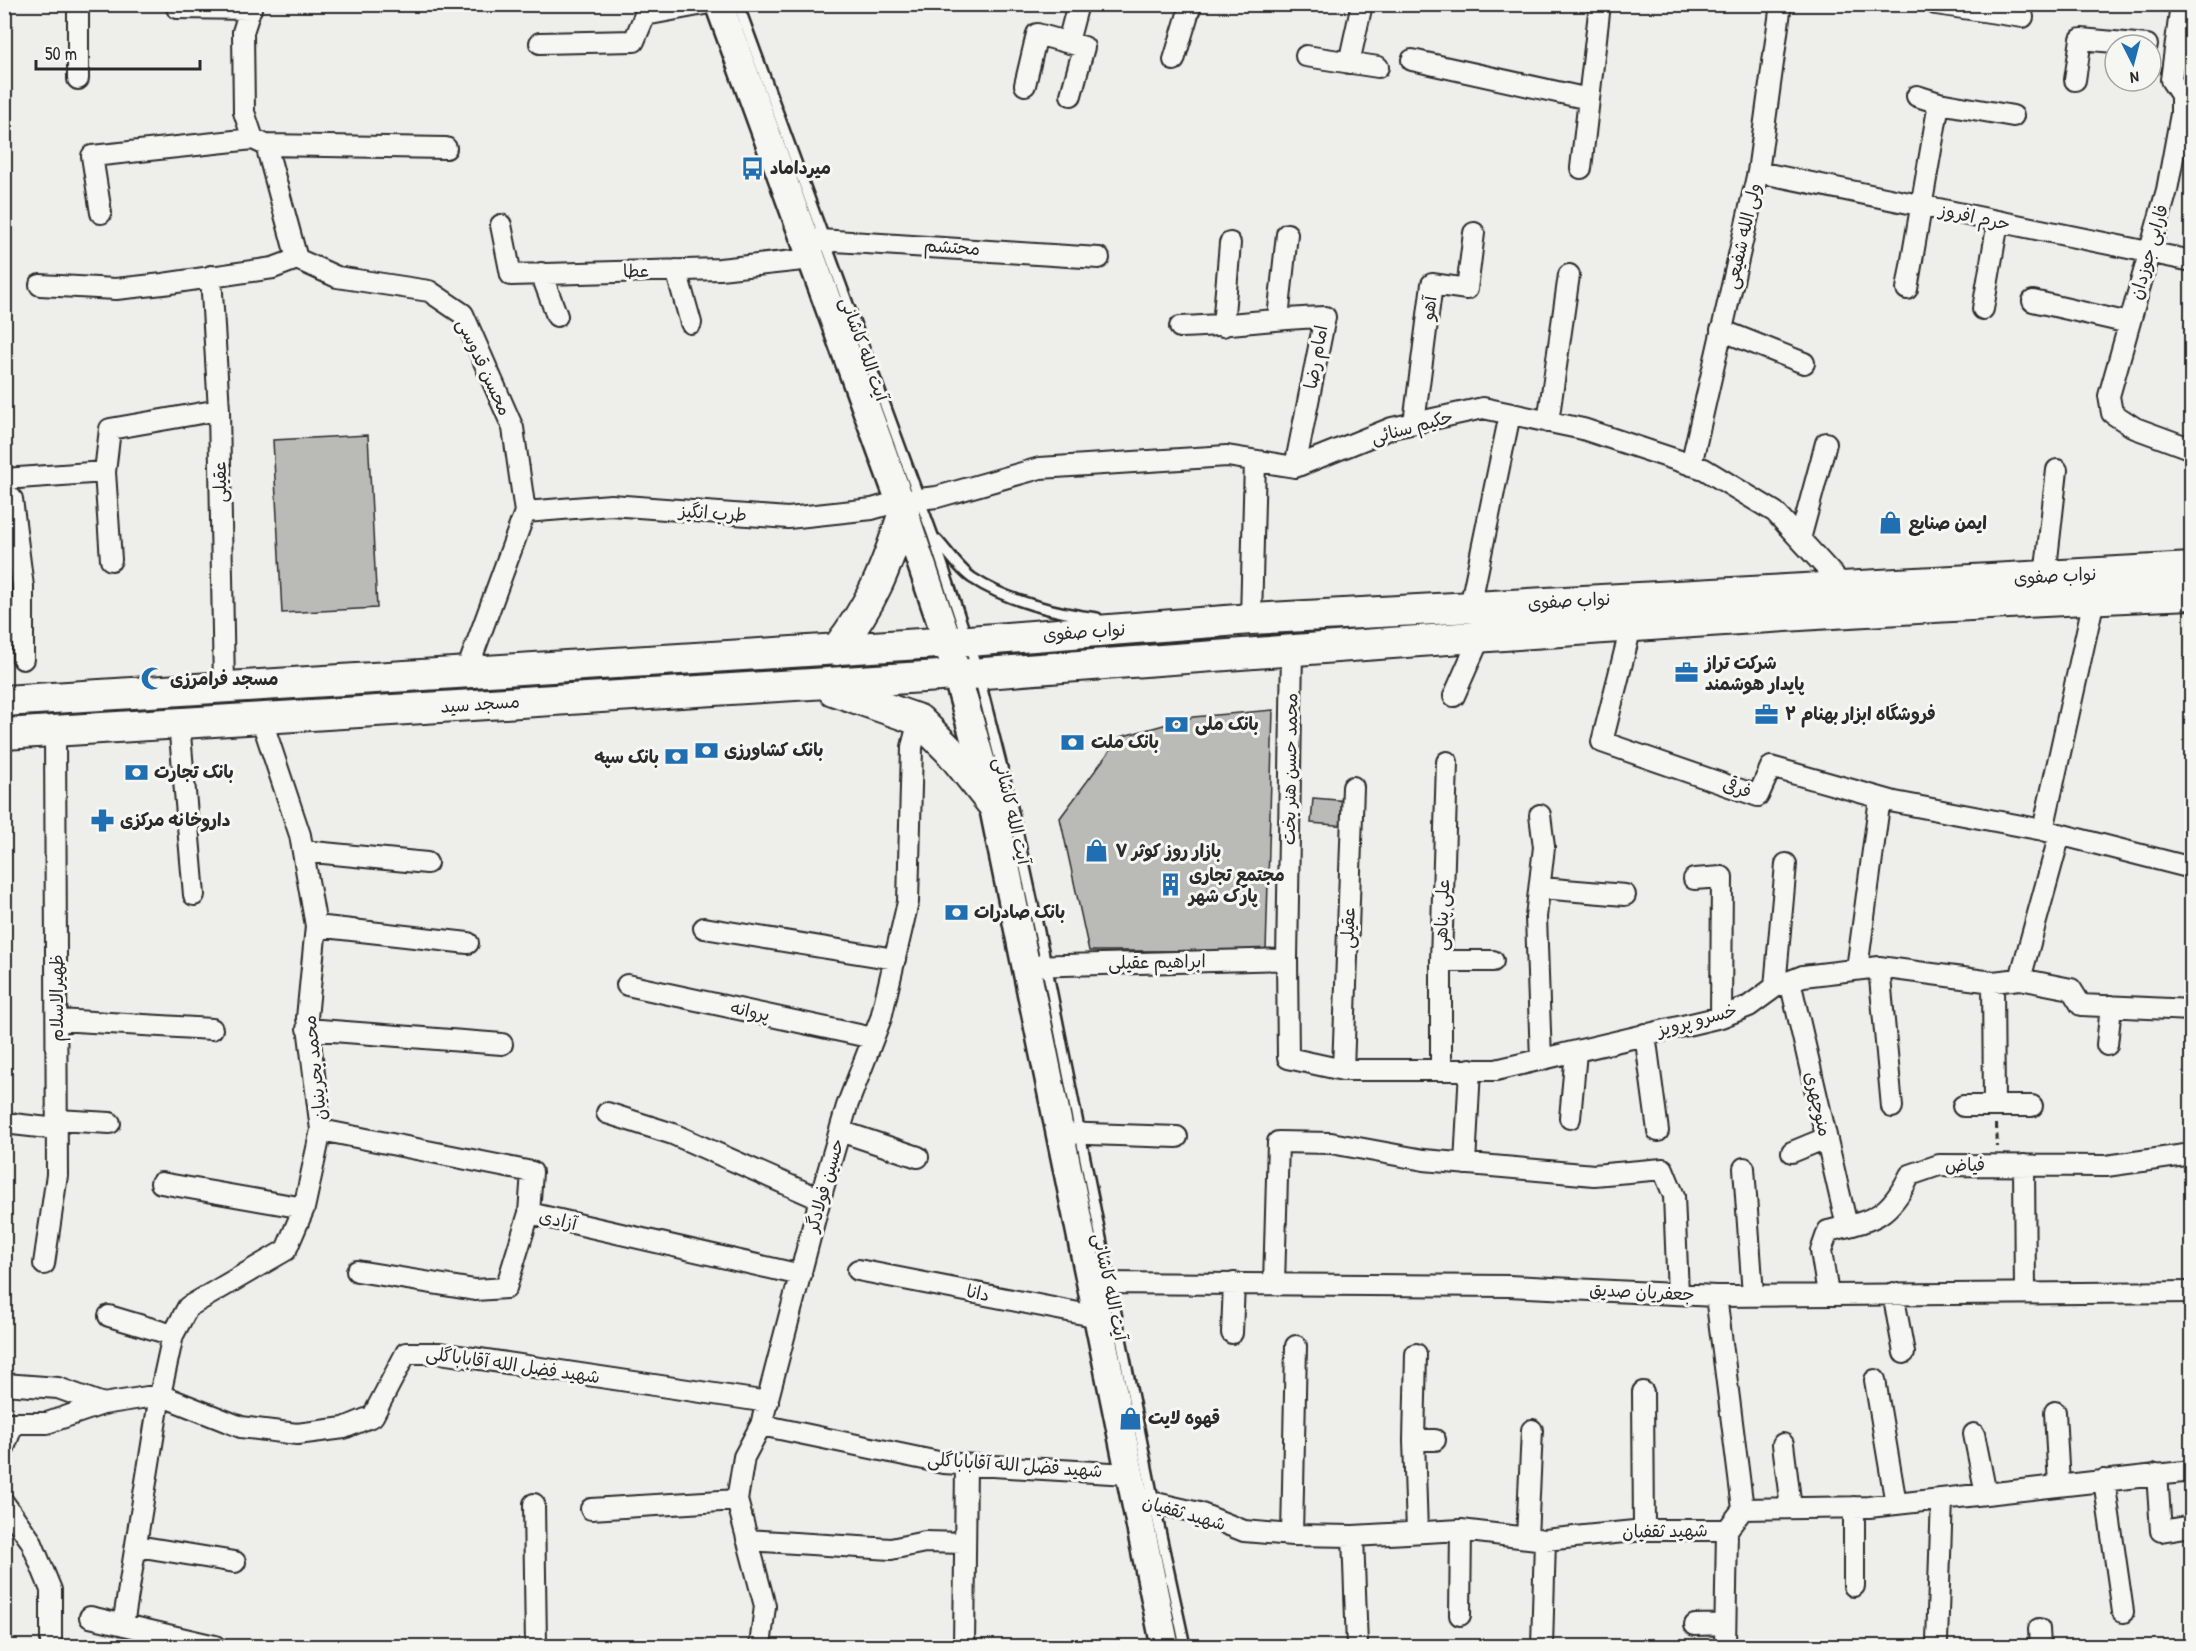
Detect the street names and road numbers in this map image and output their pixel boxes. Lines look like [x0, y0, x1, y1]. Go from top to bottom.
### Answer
street label: ولی الله شفیعی [1718, 180, 1767, 291]
street label: حرم افروز [1935, 196, 2013, 238]
street label: فارابی جوزدان [2123, 201, 2174, 302]
street label: محتشم [923, 232, 981, 263]
street label: عطا [623, 258, 649, 283]
street label: آیت الله کاشانی [834, 293, 895, 406]
street label: آهو [1414, 293, 1443, 323]
street label: محسن قدوسی [451, 314, 518, 419]
street label: امام رضا [1298, 323, 1335, 391]
street label: حکیم سنائی [1368, 404, 1456, 451]
street label: عقیلی [207, 461, 232, 503]
street label: طرب انگیز [676, 498, 748, 527]
street label: نواب صفوی [2013, 561, 2097, 590]
street label: نواب صفوی [1527, 586, 1611, 615]
street label: نواب صفوی [1042, 616, 1126, 647]
street label: مسجد سید [439, 688, 520, 719]
street label: محمد حسن هنر بخت [1276, 693, 1303, 845]
street label: آیت الله کاشانی [988, 755, 1037, 868]
street label: فرقی [1720, 771, 1755, 804]
street label: علی پناهی [1428, 879, 1455, 951]
street label: عقیلی [1334, 907, 1361, 949]
street label: ابراهیم عقیلی [1108, 948, 1206, 977]
street label: ظهیرالاسلام [44, 954, 71, 1042]
street label: پروانه [728, 994, 772, 1027]
street label: خسرو پرویز [1652, 997, 1740, 1043]
street label: محمد بحرینیان [297, 1014, 332, 1122]
street label: منوچهری [1799, 1069, 1838, 1139]
street label: حسین فولادگر [799, 1135, 850, 1236]
street label: فیاض [1945, 1152, 1985, 1177]
street label: آزادی [537, 1203, 581, 1236]
street label: آیت الله کاشانی [1087, 1231, 1134, 1344]
street label: جعفریان صدیق [1589, 1276, 1695, 1307]
street label: دانا [964, 1278, 992, 1307]
street label: شهید فضل الله آقاباباگلی [424, 1340, 602, 1389]
street label: شهید فضل الله آقاباباگلی [927, 1446, 1103, 1483]
street label: شهید ثقفیان [1139, 1489, 1229, 1536]
street label: شهید ثقفیان [1622, 1517, 1708, 1544]

